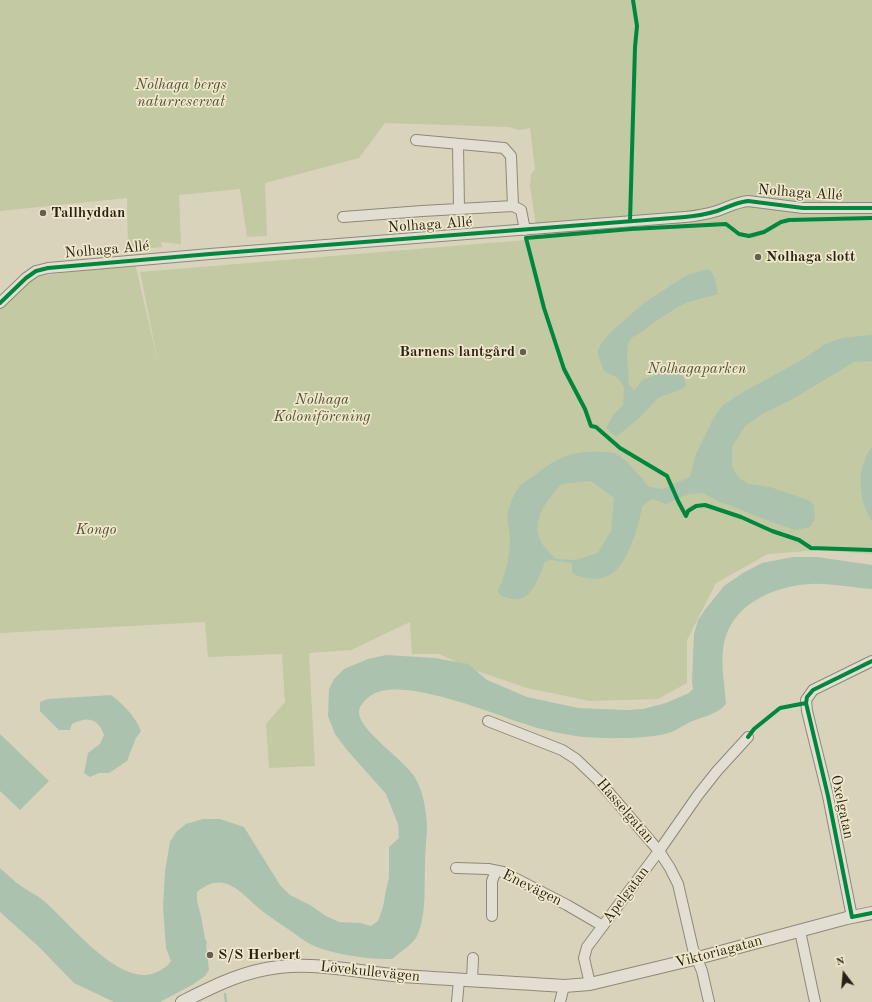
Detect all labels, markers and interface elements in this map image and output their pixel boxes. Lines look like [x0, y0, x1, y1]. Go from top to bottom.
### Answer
park label: Nolhaga bergs naturreservat [135, 76, 227, 111]
street label: Nolhaga Allé [757, 181, 843, 205]
place label: Tallhyddan [51, 204, 125, 222]
marker: Tallhyddan [38, 208, 48, 218]
street label: Nolhaga Allé [387, 213, 473, 237]
street label: Nolhaga Allé [64, 237, 150, 263]
place label: Nolhaga slott [766, 248, 855, 266]
marker: Nolhaga slott [753, 252, 763, 262]
place label: Barnens lantgård [399, 343, 515, 361]
marker: Barnens lantgård [518, 347, 528, 357]
park label: Nolhagaparken [648, 360, 746, 378]
park label: Nolhaga Koloniförening [274, 391, 370, 426]
park label: Kongo [76, 521, 116, 539]
street label: Oxelgatan [826, 773, 858, 841]
street label: Hasselgatan [592, 775, 658, 847]
street label: Apelgatan [599, 863, 653, 927]
street label: Enevägen [499, 866, 565, 910]
street label: Viktoriagatan [674, 932, 764, 972]
place label: S/S Herbert [218, 946, 300, 964]
marker: S/S Herbert [205, 950, 215, 960]
north arrow [824, 954, 864, 994]
text: N [835, 956, 846, 968]
street label: Lövekullevägen [319, 958, 421, 986]

